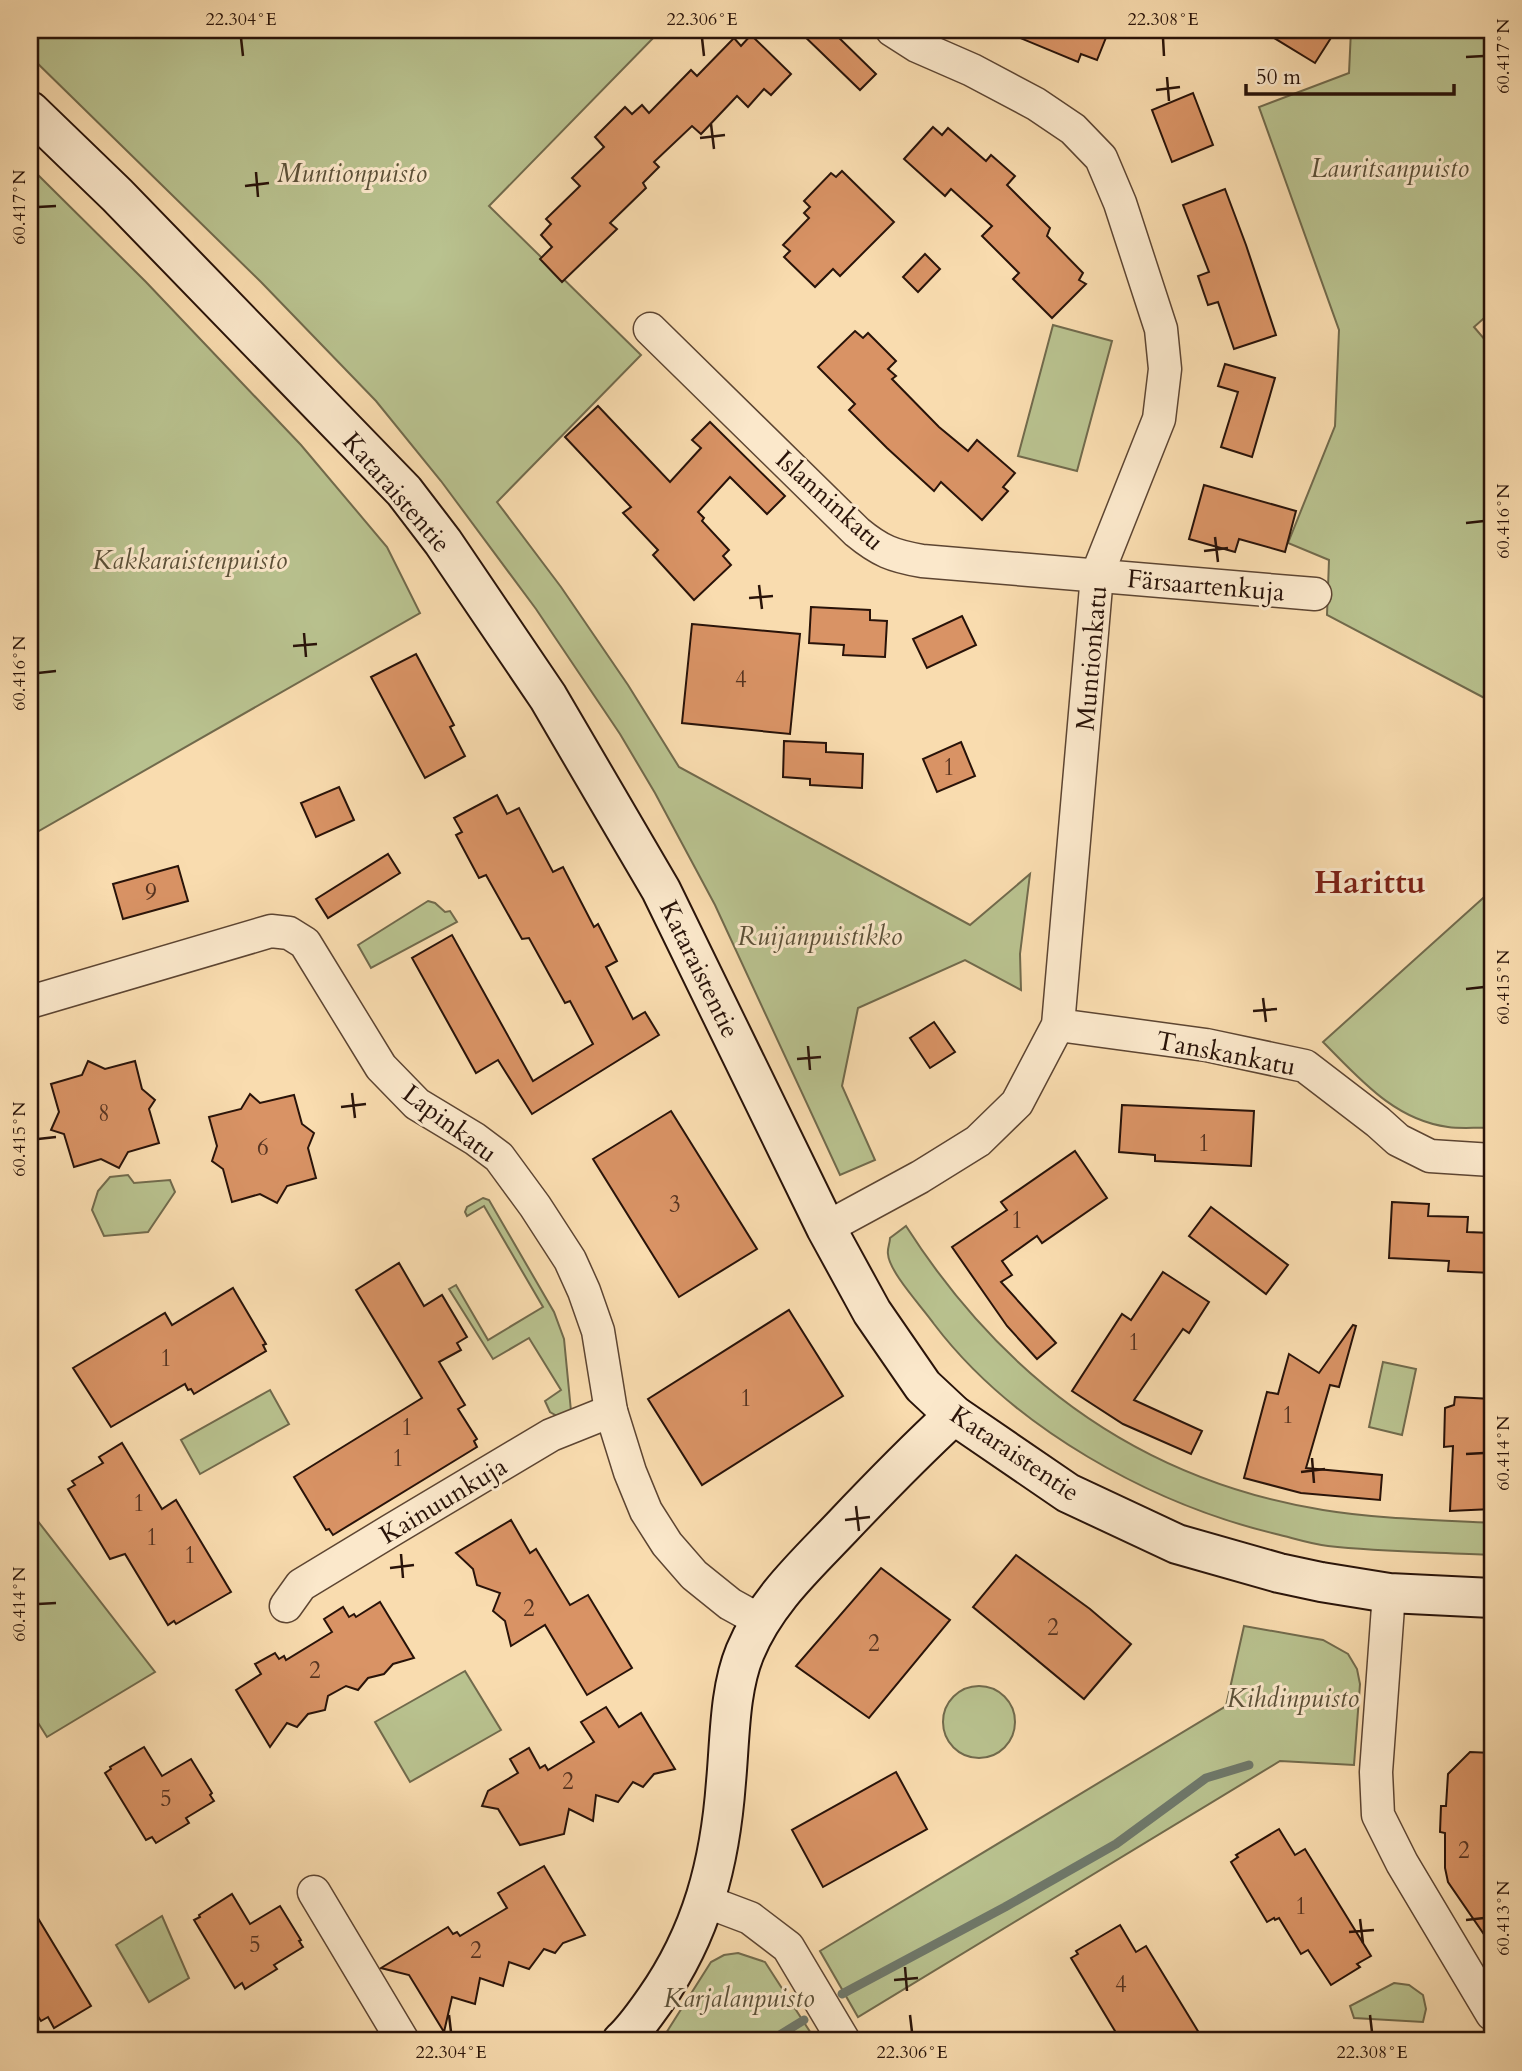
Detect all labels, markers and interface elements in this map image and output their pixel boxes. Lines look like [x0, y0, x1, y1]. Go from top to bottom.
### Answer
text: 22.304°E [206, 7, 277, 32]
text: 22.306°E [667, 7, 738, 32]
text: 22.308°E [1128, 7, 1199, 32]
text: 60.417°N [1491, 18, 1516, 94]
scale bar [1246, 52, 1454, 96]
text: 50 m [1256, 63, 1301, 92]
park label: Lauritsanpuisto [1311, 151, 1469, 186]
park label: Muntionpuisto [277, 156, 427, 191]
text: 60.417°N [7, 169, 32, 245]
street label: Kataraistentie [335, 425, 459, 560]
street label: Islanninkatu [768, 442, 891, 558]
text: 60.416°N [1491, 483, 1516, 559]
park label: Kakkaraistenpuisto [93, 543, 287, 578]
street label: Färsaartenkuja [1126, 561, 1286, 610]
street label: Muntionkatu [1068, 584, 1115, 732]
text: 60.416°N [7, 635, 32, 711]
house number: 4 [735, 664, 747, 695]
house number: 1 [943, 752, 955, 783]
district label: Harittu [1314, 860, 1426, 905]
house number: 9 [145, 877, 157, 908]
street label: Kataraistentie [651, 895, 748, 1044]
park label: Ruijanpuistikko [738, 919, 902, 954]
text: 60.415°N [1491, 949, 1516, 1025]
street label: Tanskankatu [1153, 1023, 1299, 1084]
street label: Lapinkatu [395, 1076, 504, 1171]
house number: 8 [98, 1098, 110, 1129]
text: 60.415°N [7, 1101, 32, 1177]
house number: 1 [1198, 1128, 1210, 1159]
house number: 6 [257, 1132, 269, 1163]
house number: 3 [669, 1189, 681, 1220]
house number: 1 [1011, 1205, 1023, 1236]
house number: 1 [1128, 1327, 1140, 1358]
house number: 1 [160, 1343, 172, 1374]
house number: 1 [740, 1383, 752, 1414]
street label: Kataraistentie [943, 1397, 1086, 1510]
house number: 1 [1282, 1400, 1294, 1431]
house number: 1 [401, 1412, 413, 1443]
text: 60.414°N [1491, 1415, 1516, 1491]
house number: 1 [392, 1443, 404, 1474]
street label: Kainuunkuja [373, 1449, 513, 1552]
house number: 1 [133, 1488, 145, 1519]
house number: 1 [146, 1522, 158, 1553]
house number: 1 [184, 1540, 196, 1571]
text: 60.414°N [7, 1566, 32, 1642]
house number: 2 [523, 1593, 535, 1624]
house number: 2 [1047, 1612, 1059, 1643]
house number: 2 [868, 1628, 880, 1659]
house number: 2 [309, 1655, 321, 1686]
park label: Kihdinpuisto [1227, 1681, 1359, 1716]
house number: 2 [562, 1766, 574, 1797]
house number: 5 [160, 1783, 172, 1814]
house number: 2 [1458, 1835, 1470, 1866]
text: 60.413°N [1491, 1880, 1516, 1956]
house number: 1 [1295, 1891, 1307, 1922]
house number: 5 [249, 1929, 261, 1960]
house number: 2 [470, 1935, 482, 1966]
house number: 4 [1115, 1969, 1127, 2000]
park label: Karjalanpuisto [663, 1981, 815, 2016]
text: 22.304°E [416, 2040, 487, 2065]
text: 22.306°E [877, 2040, 948, 2065]
text: 22.308°E [1337, 2040, 1408, 2065]

